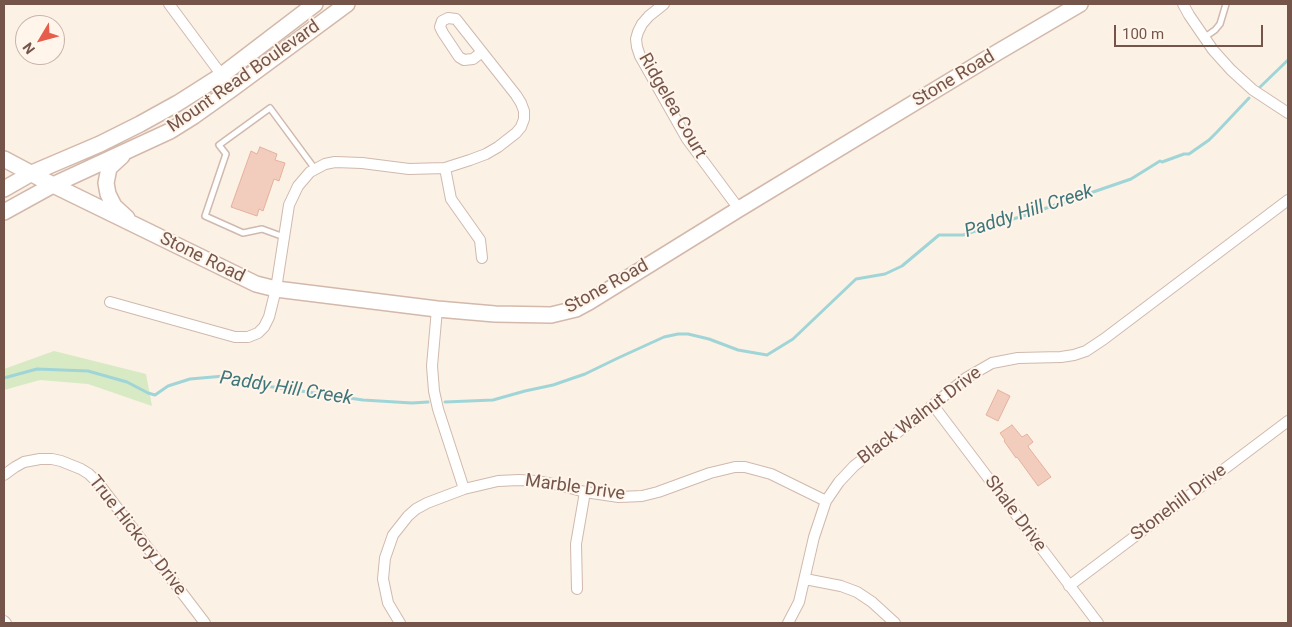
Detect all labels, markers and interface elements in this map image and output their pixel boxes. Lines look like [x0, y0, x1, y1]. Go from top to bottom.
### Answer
north arrow [15, 15, 65, 65]
scale bar [1117, 15, 1266, 47]
street label: Mount Read Boulevard [164, 16, 324, 138]
text: 100 m [1122, 25, 1164, 43]
text: N [19, 40, 38, 57]
street label: Stone Road [909, 46, 999, 112]
street label: Ridgelea Court [633, 50, 711, 162]
water label: Paddy Hill Creek [962, 180, 1096, 244]
street label: Stone Road [156, 228, 248, 288]
street label: Stone Road [562, 255, 652, 319]
street label: Black Walnut Drive [854, 363, 986, 469]
water label: Paddy Hill Creek [218, 367, 354, 411]
street label: Stonehill Drive [1127, 460, 1231, 546]
street label: Marble Drive [524, 470, 626, 506]
street label: True Hickory Drive [84, 472, 190, 600]
street label: Shale Drive [980, 472, 1050, 556]

